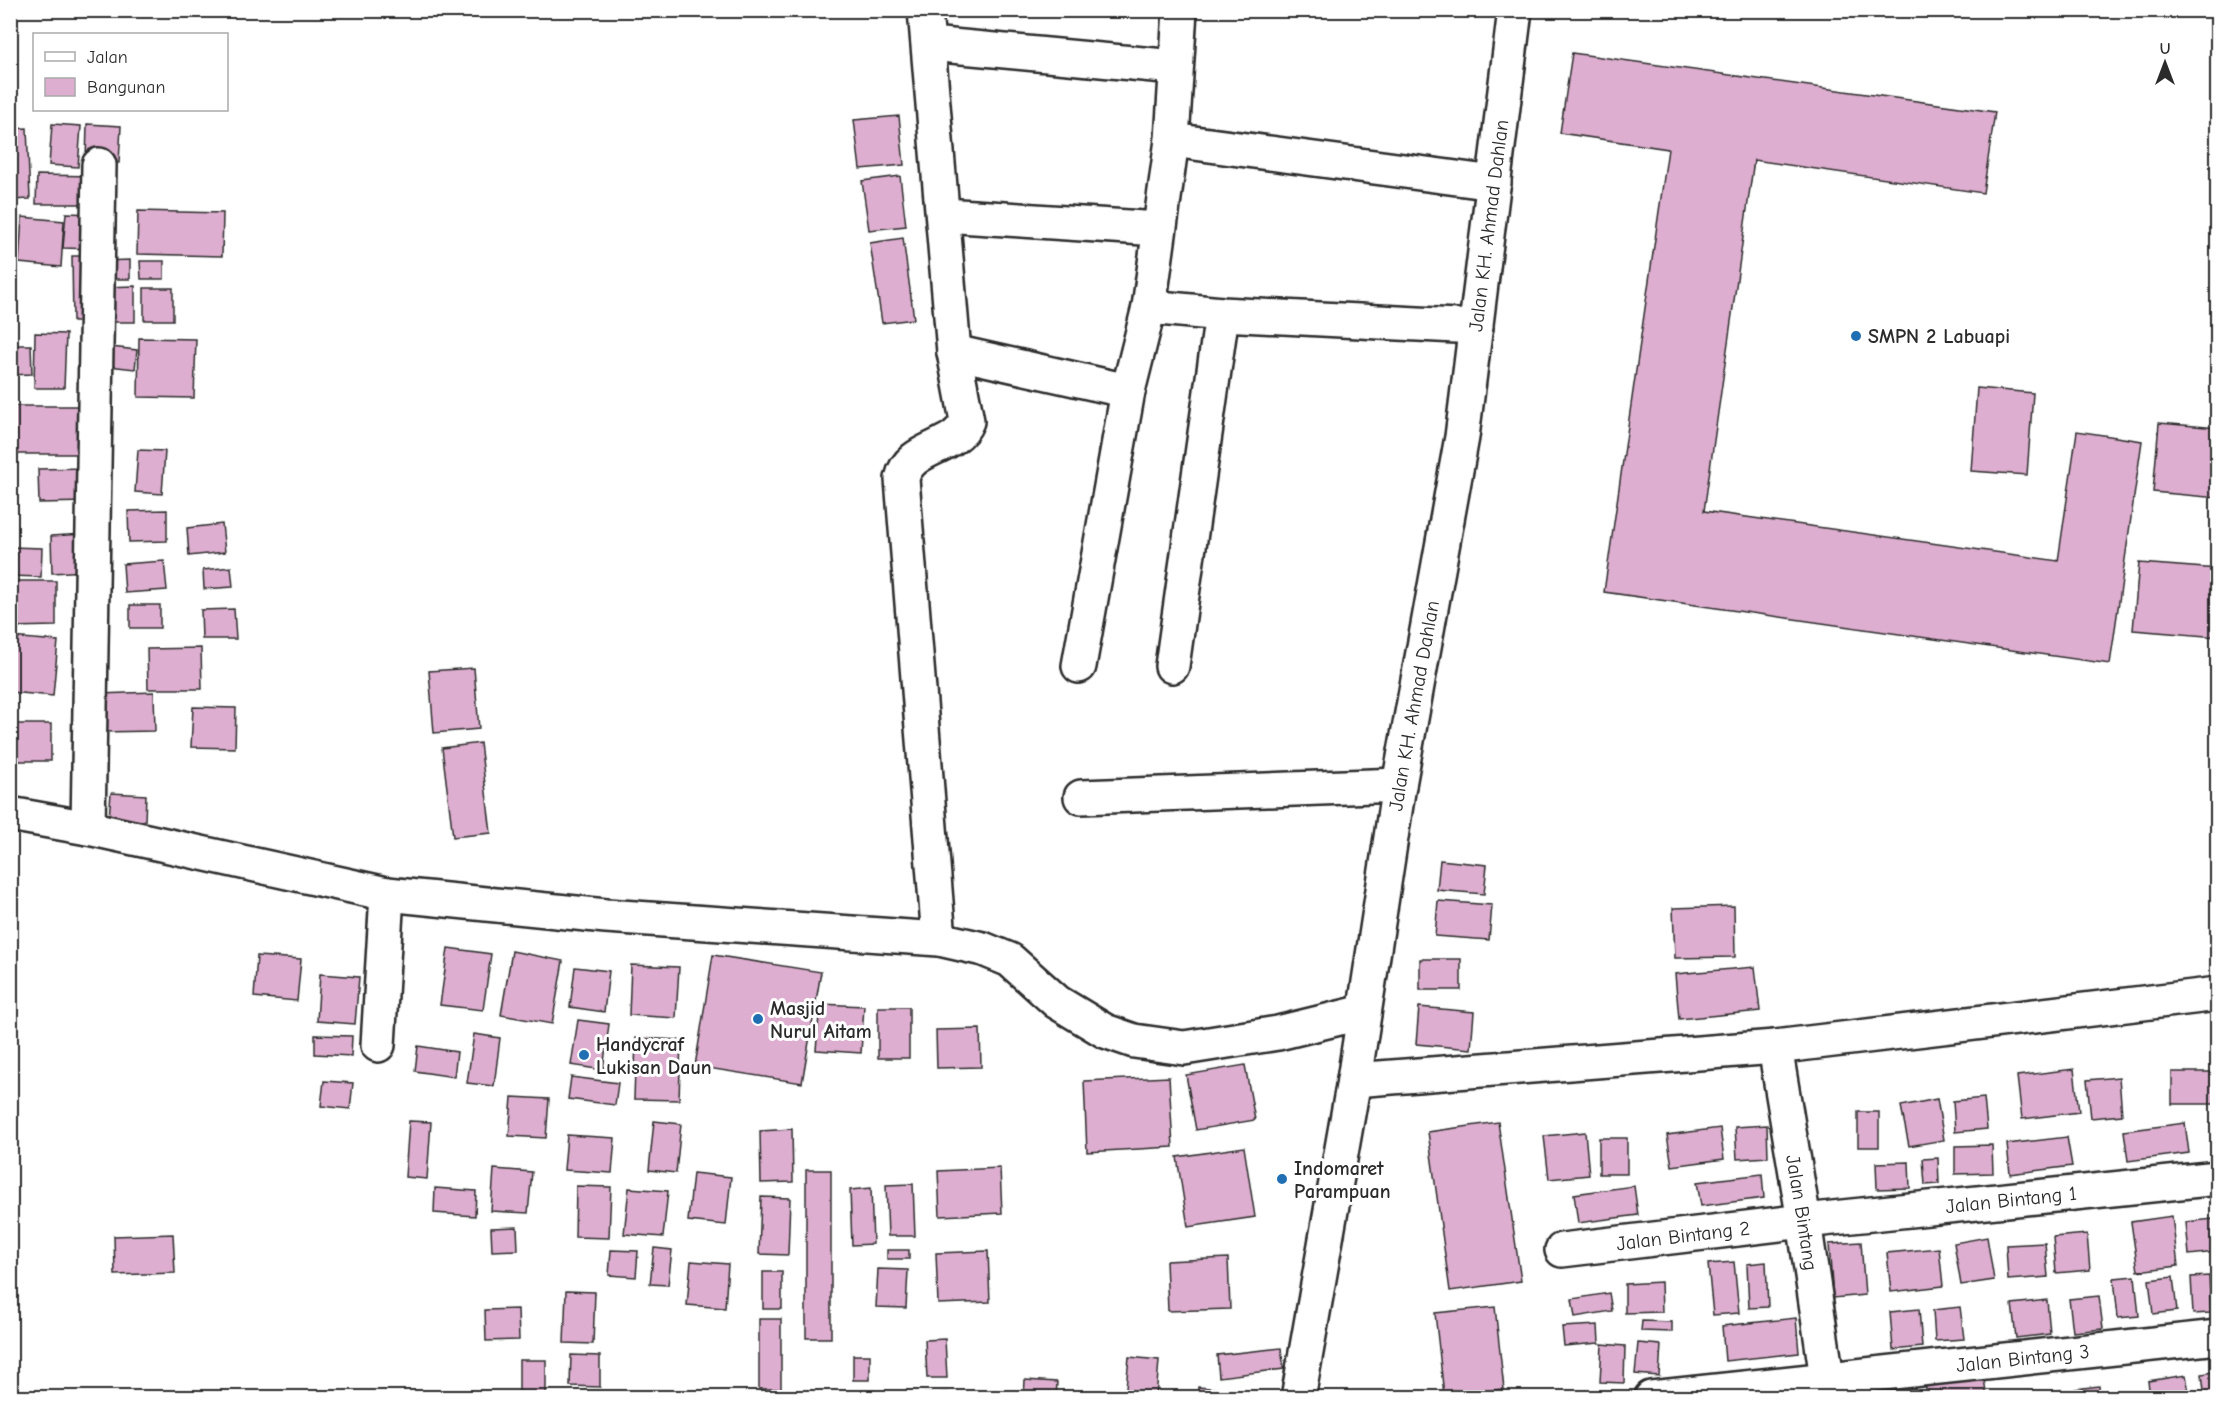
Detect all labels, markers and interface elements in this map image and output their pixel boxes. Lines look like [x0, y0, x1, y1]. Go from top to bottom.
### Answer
legend [33, 33, 228, 111]
north arrow [2135, 33, 2195, 93]
text: U [2160, 40, 2170, 58]
text: Jalan [87, 47, 128, 68]
text: Bangunan [87, 77, 165, 98]
street label: Jalan KH. Ahmad Dahlan [1464, 118, 1513, 333]
place label: SMPN 2 Labuapi [1868, 325, 2010, 348]
marker: SMPN 2 Labuapi [1849, 329, 1863, 343]
street label: Jalan KH. Ahmad Dahlan [1384, 599, 1444, 812]
place label: Masjid Nurul Aitam [770, 997, 872, 1043]
marker: Masjid Nurul Aitam [751, 1012, 765, 1026]
place label: Handycraf Lukisan Daun [596, 1033, 712, 1079]
marker: Handycraf Lukisan Daun [577, 1048, 591, 1062]
street label: Jalan Bintang [1781, 1153, 1822, 1272]
place label: Indomaret Parampuan [1294, 1157, 1391, 1203]
marker: Indomaret Parampuan [1275, 1172, 1289, 1186]
street label: Jalan Bintang 1 [1945, 1182, 2078, 1218]
street label: Jalan Bintang 2 [1615, 1217, 1751, 1255]
street label: Jalan Bintang 3 [1955, 1340, 2091, 1377]

